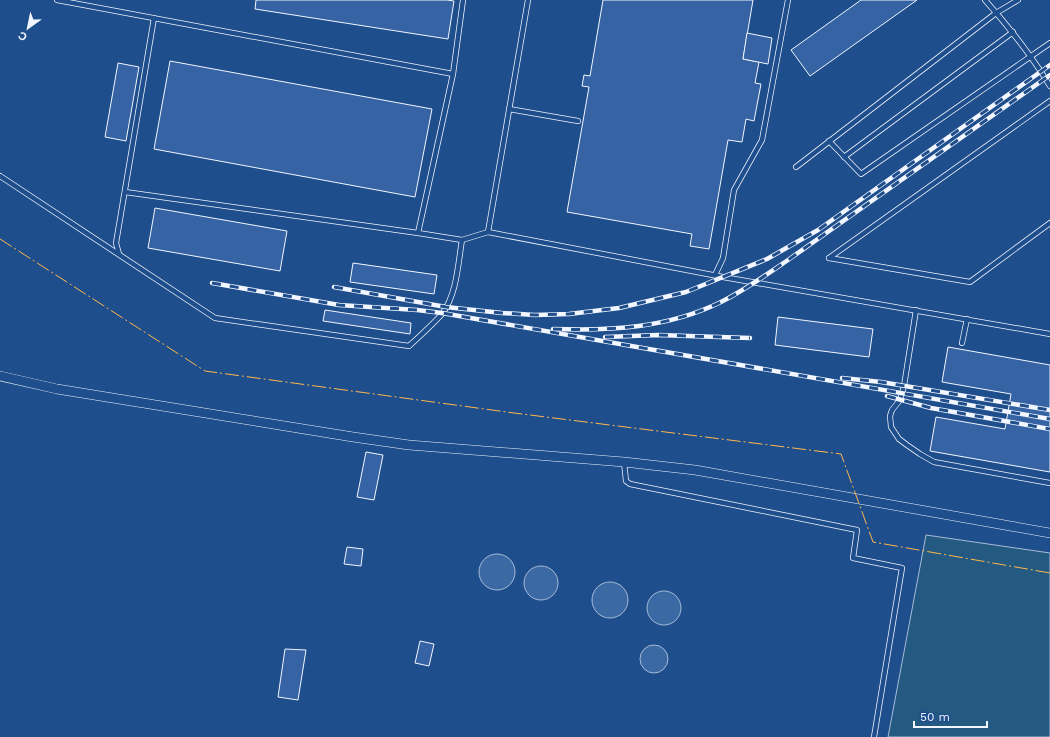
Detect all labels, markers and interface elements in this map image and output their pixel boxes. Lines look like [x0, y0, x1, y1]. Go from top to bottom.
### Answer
north arrow [8, 8, 48, 48]
text: С [16, 28, 30, 44]
scale bar [914, 703, 987, 729]
text: 50 m [920, 710, 950, 724]

